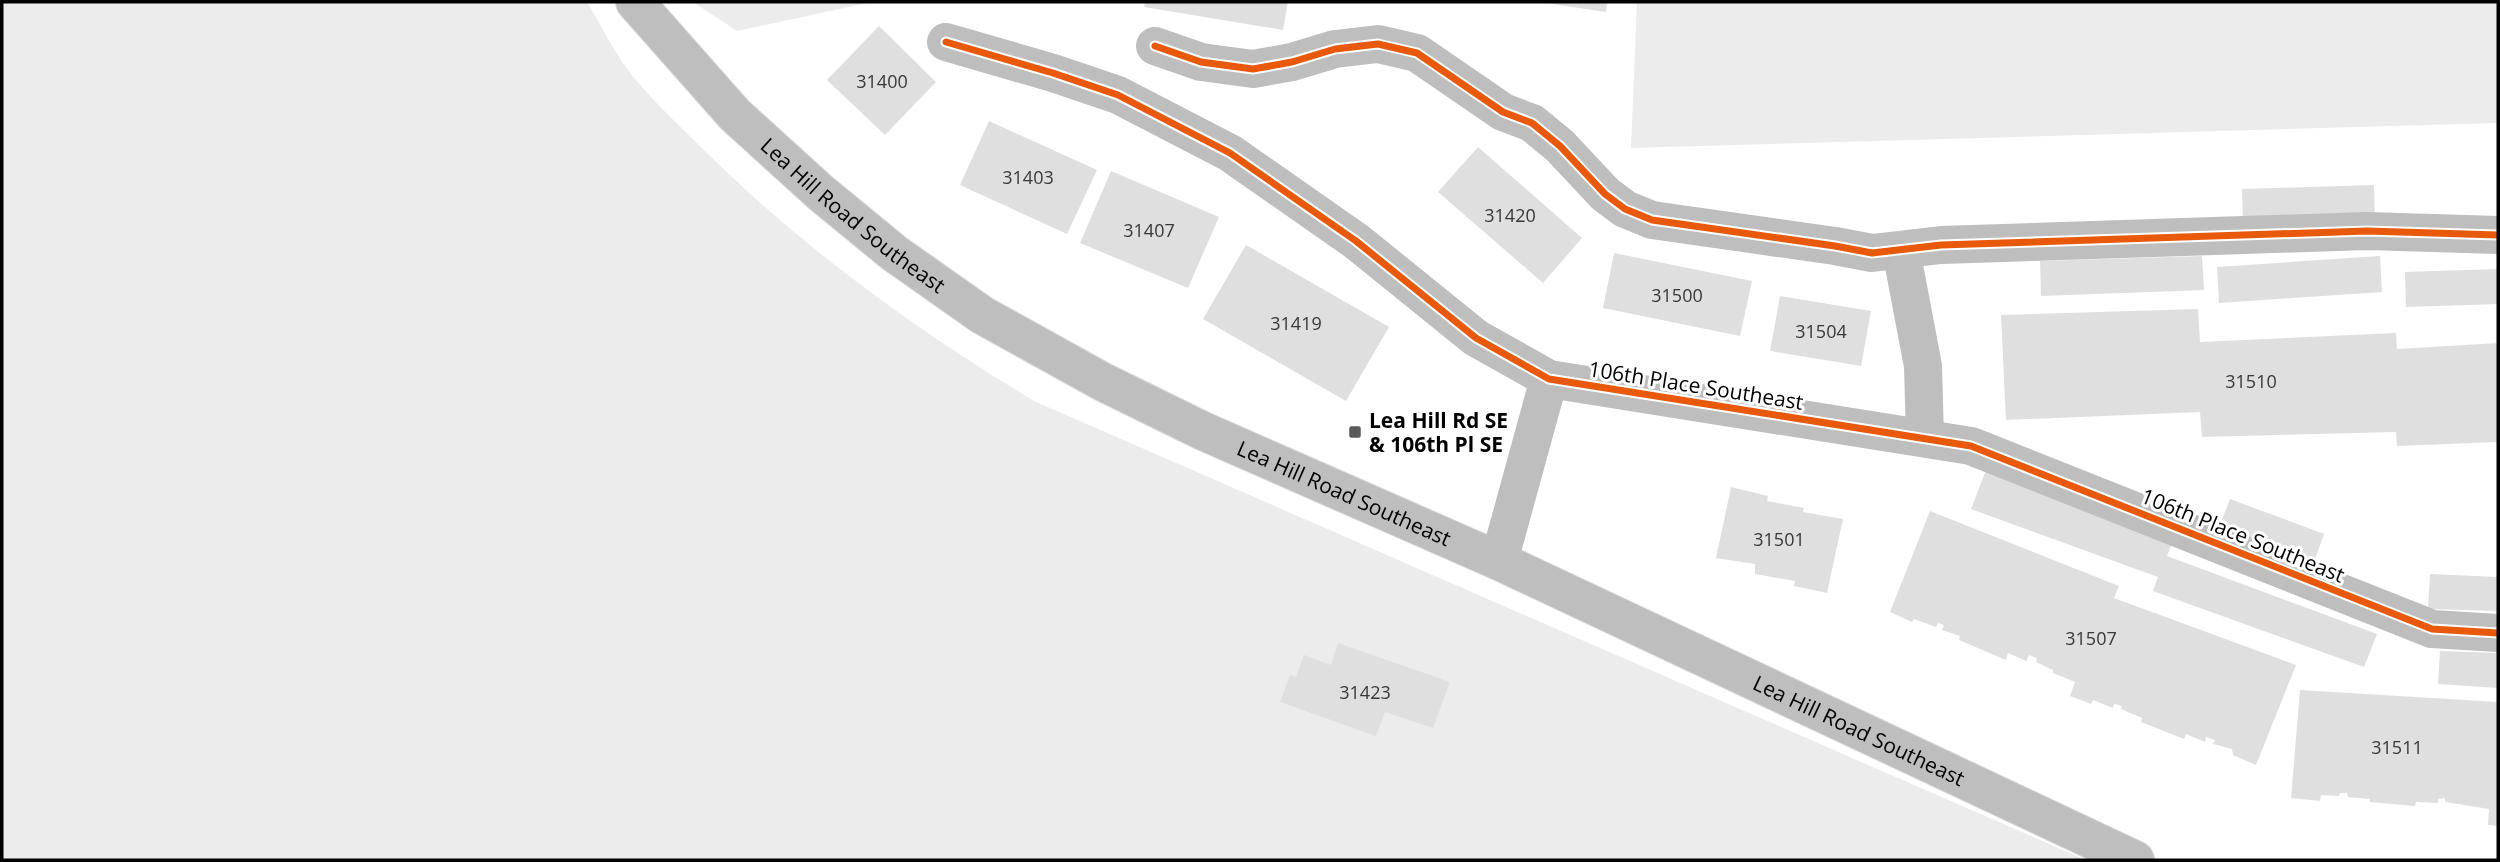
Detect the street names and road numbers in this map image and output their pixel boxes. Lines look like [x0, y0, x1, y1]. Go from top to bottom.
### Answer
street label: Lea Hill Road Southeast [755, 131, 951, 299]
street label: 106th Place Southeast [1587, 354, 1805, 416]
street label: Lea Hill Road Southeast [1233, 434, 1455, 552]
street label: 106th Place Southeast [2137, 481, 2349, 589]
street label: Lea Hill Road Southeast [1749, 669, 1969, 792]

